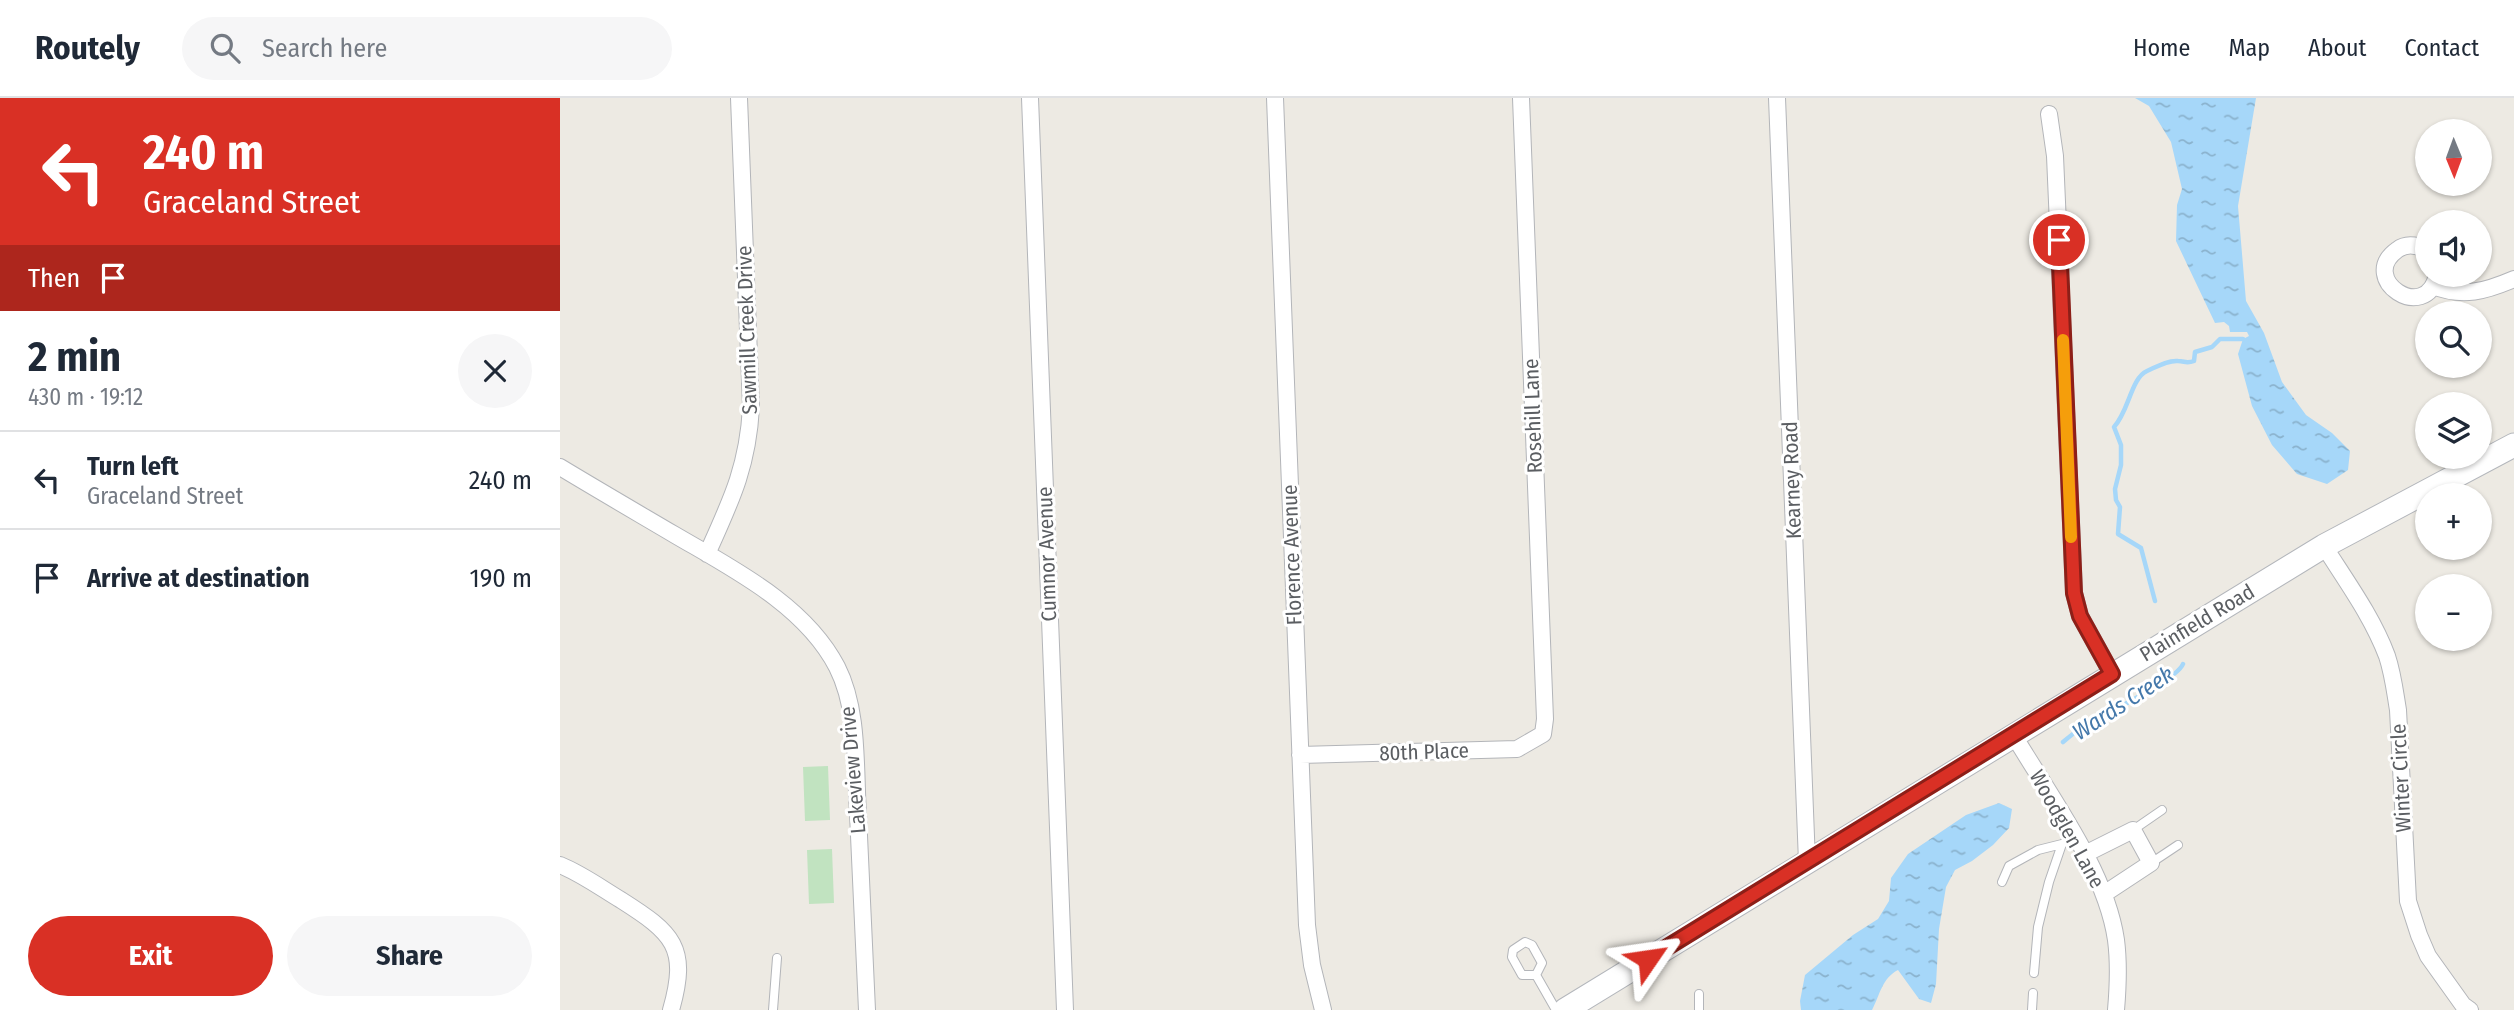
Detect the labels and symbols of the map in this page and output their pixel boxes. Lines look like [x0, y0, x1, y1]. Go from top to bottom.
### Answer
north arrow [2415, 119, 2492, 196]
pin [2029, 210, 2089, 270]
street label: Sawmill Creek Drive [731, 245, 763, 415]
street label: Rosehill Lane [1518, 358, 1548, 474]
street label: Kearney Road [1777, 421, 1807, 539]
street label: Florence Avenue [1277, 484, 1307, 626]
street label: Cumnor Avenue [1032, 486, 1062, 622]
street label: Plainfield Road [2135, 579, 2259, 667]
water label: Wards Creek [2067, 660, 2179, 746]
street label: Lakeview Drive [834, 705, 872, 835]
street label: Winter Circle [2385, 723, 2417, 833]
street label: 80th Place [1379, 737, 1469, 767]
street label: Woodglen Lane [2024, 765, 2110, 893]
position arrow [1611, 922, 1685, 996]

